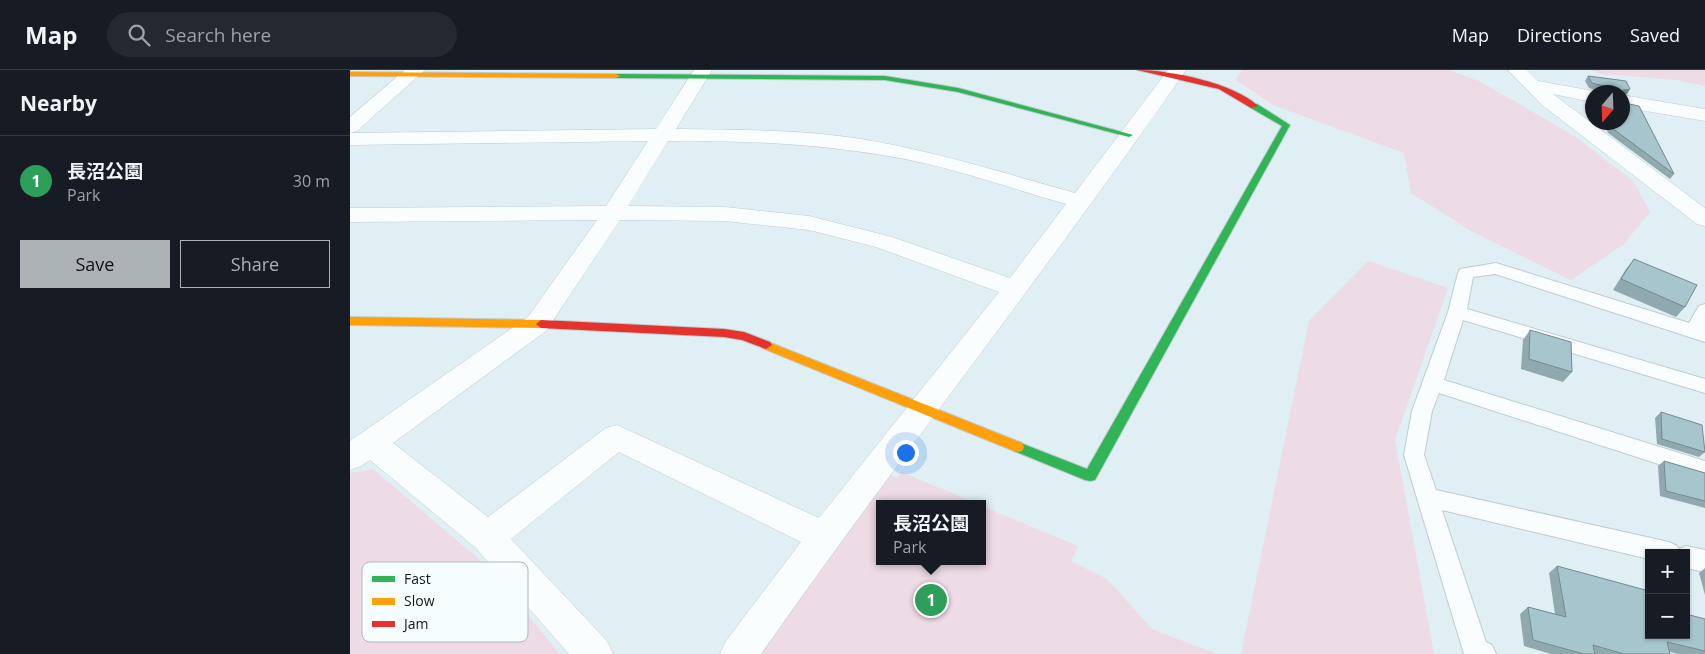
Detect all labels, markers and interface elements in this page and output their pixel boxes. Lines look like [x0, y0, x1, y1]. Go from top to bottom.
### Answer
search box [107, 12, 457, 57]
text: Map [25, 18, 77, 51]
icon: search [125, 21, 153, 49]
text: Search here [165, 22, 271, 48]
text: Map [1452, 23, 1489, 47]
text: Directions [1517, 23, 1602, 47]
text: Saved [1630, 23, 1680, 47]
north arrow [1585, 85, 1630, 130]
text: Nearby [20, 89, 97, 117]
text: 長沼公園 [67, 158, 143, 184]
text: 1 [31, 170, 41, 192]
text: 30 m [293, 170, 330, 192]
text: Park [67, 184, 100, 206]
button: Save [20, 240, 170, 288]
button: Share [180, 240, 330, 288]
your location [893, 440, 919, 466]
popup [876, 500, 986, 565]
text: 長沼公園 [893, 510, 969, 536]
text: Park [893, 536, 926, 558]
map controls [1645, 549, 1690, 639]
button: + [1645, 549, 1690, 594]
legend [362, 562, 528, 642]
text: Fast [404, 569, 431, 588]
pin: 1 [915, 581, 947, 619]
text: Slow [404, 591, 435, 610]
button: − [1645, 594, 1690, 639]
text: Jam [402, 614, 429, 633]

